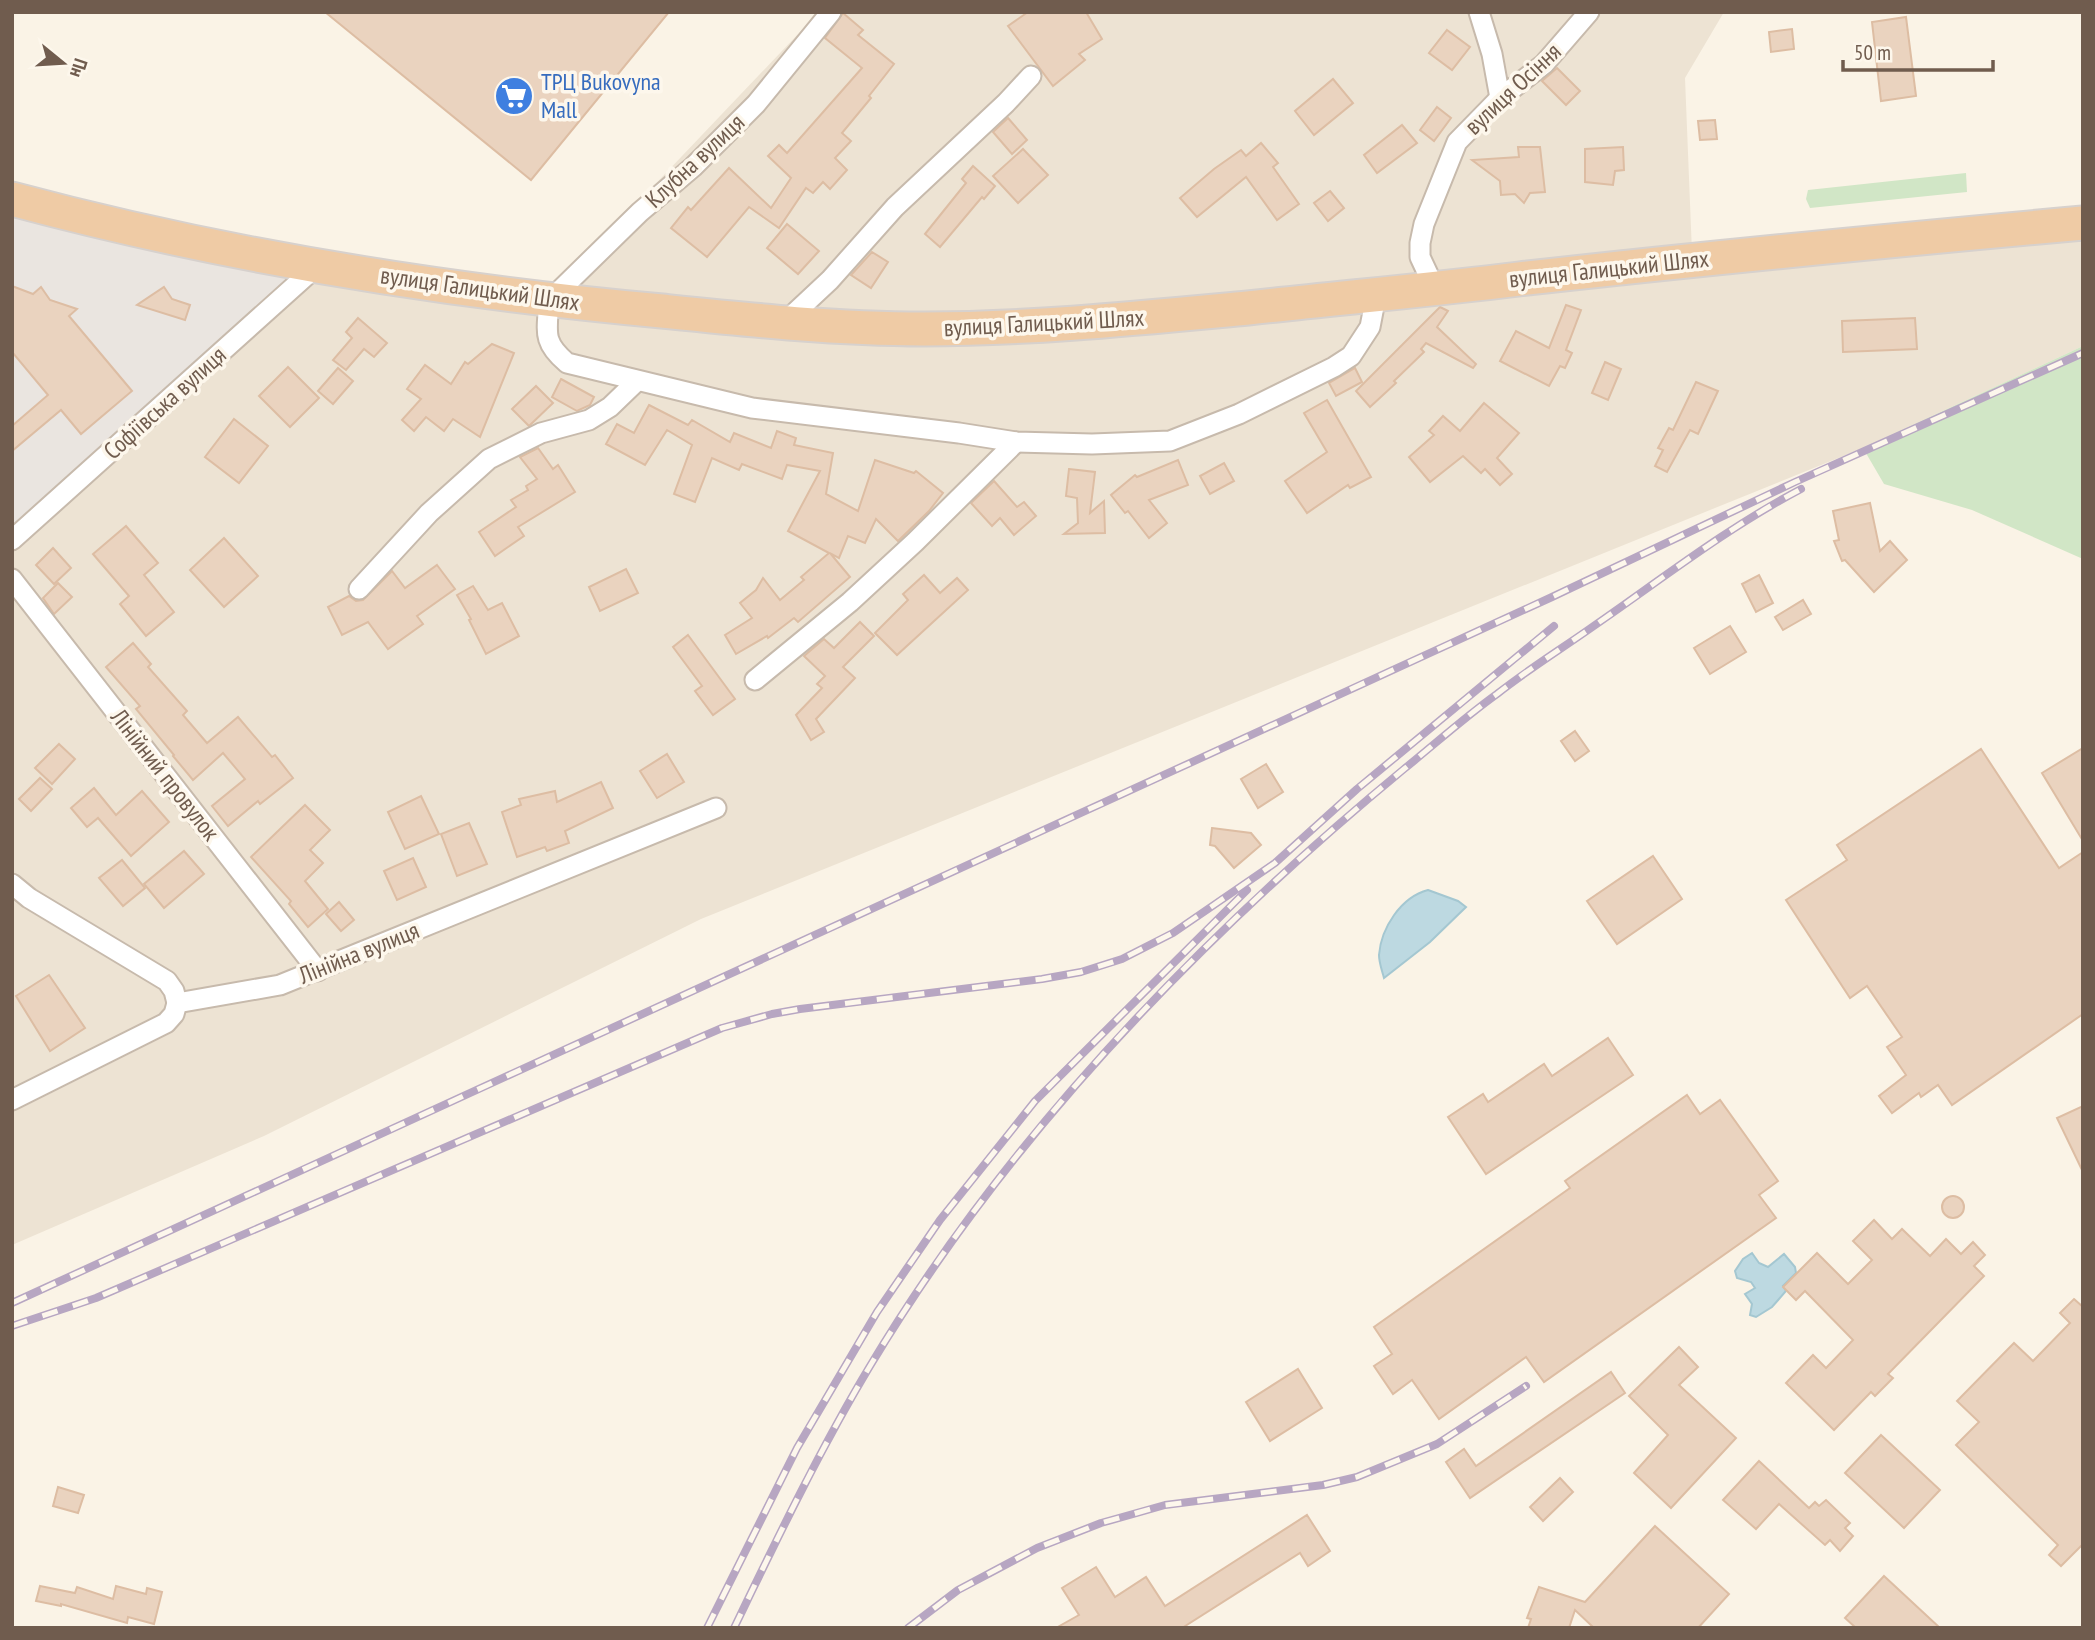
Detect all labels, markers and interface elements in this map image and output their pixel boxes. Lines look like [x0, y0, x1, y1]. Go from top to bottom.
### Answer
north arrow [28, 28, 98, 98]
scale bar [1843, 28, 1994, 72]
street label: вулиця Осіння [1458, 36, 1567, 141]
text: 50 m [1854, 39, 1891, 66]
text: Пн [65, 56, 93, 81]
place label: ТРЦ Bukovyna Mall [541, 66, 661, 125]
supermarket icon: ТРЦ Bukovyna Mall [493, 75, 535, 117]
street label: Клубна вулиця [639, 107, 751, 214]
street label: вулиця Галицький Шлях [1507, 243, 1711, 294]
street label: вулиця Галицький Шлях [378, 259, 582, 318]
street label: вулиця Галицький Шлях [943, 302, 1145, 343]
street label: Софіївська вулиця [97, 339, 232, 466]
street label: Лінійний провулок [104, 702, 227, 847]
street label: Лінійна вулиця [293, 914, 424, 991]

